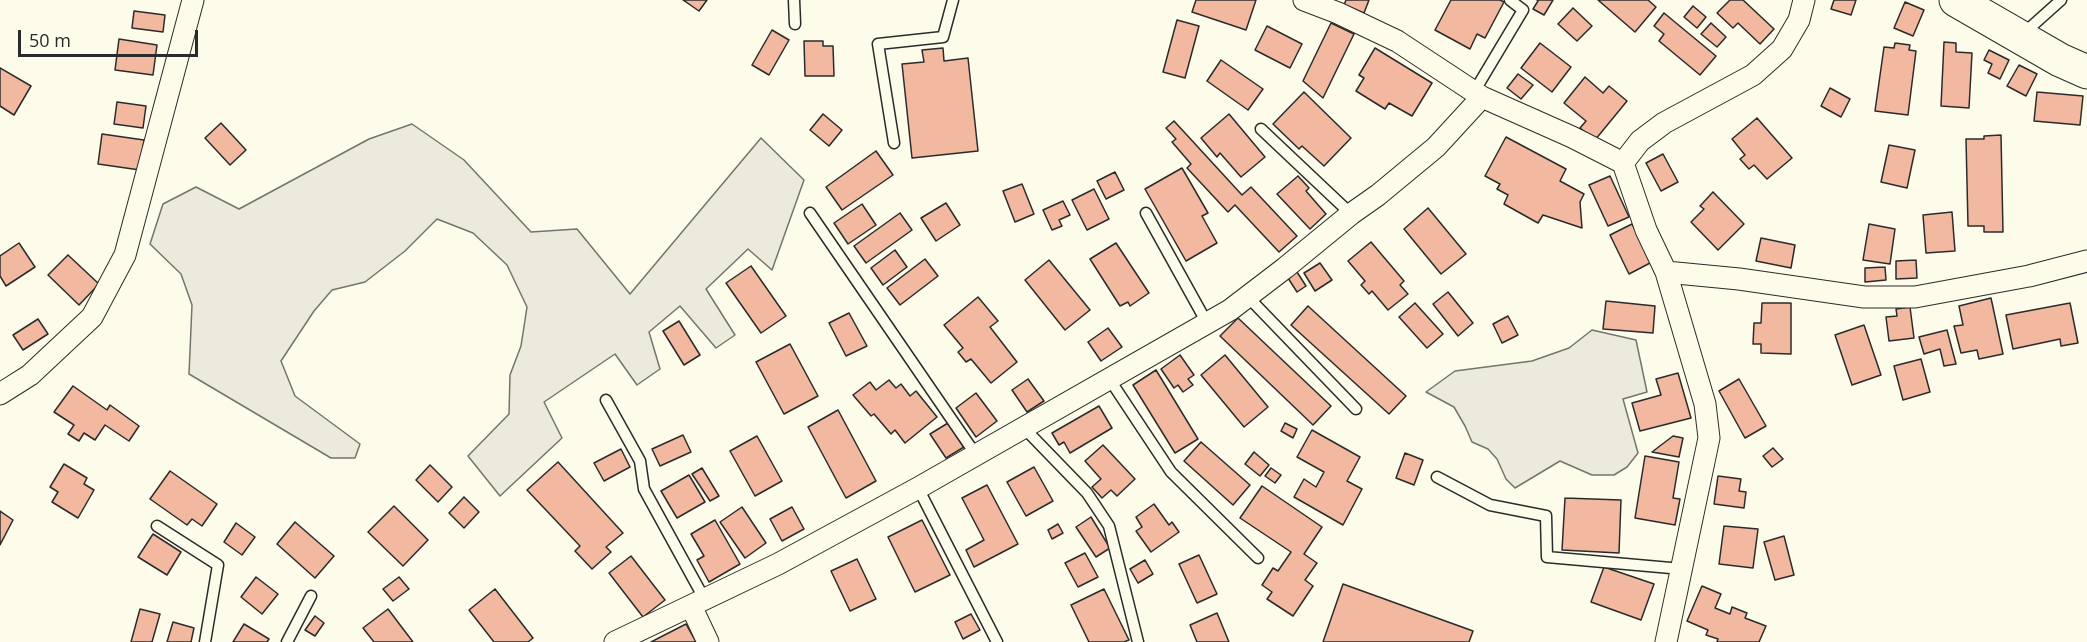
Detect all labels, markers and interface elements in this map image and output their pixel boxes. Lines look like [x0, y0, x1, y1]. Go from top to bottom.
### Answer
scale bar [21, 18, 201, 56]
text: 50 m [29, 28, 71, 52]

